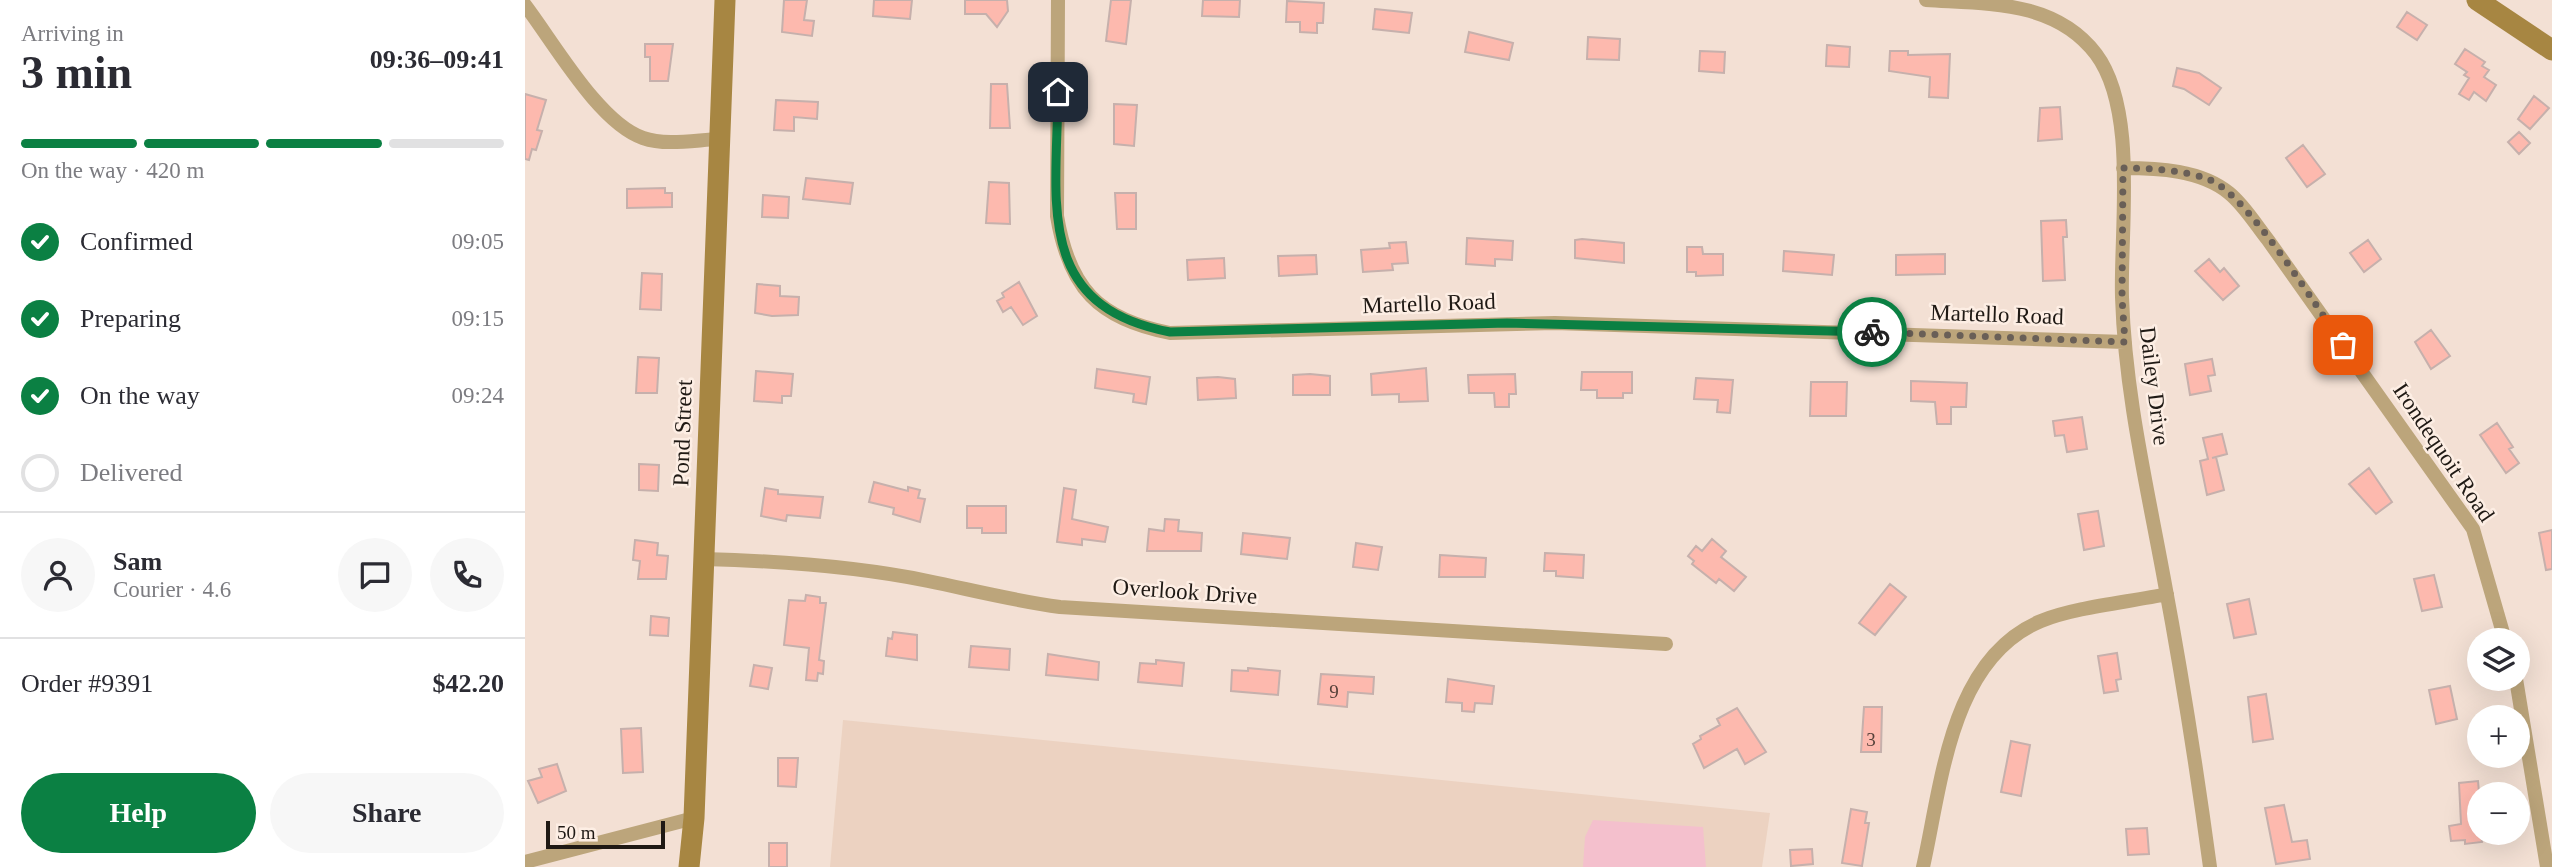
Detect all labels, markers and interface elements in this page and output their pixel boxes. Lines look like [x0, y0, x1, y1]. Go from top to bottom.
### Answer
text: Arriving in [21, 21, 124, 46]
text: 09:36–09:41 [370, 45, 504, 74]
text: 3 min [21, 47, 132, 98]
pin [1028, 62, 1088, 122]
icon: home [1039, 73, 1077, 111]
text: On the way · 420 m [21, 158, 204, 183]
icon: check [21, 223, 59, 261]
text: Confirmed [80, 227, 193, 256]
text: 09:05 [452, 229, 504, 254]
street label: Martello Road [1362, 289, 1497, 318]
courier [1837, 297, 1907, 367]
icon: check [21, 300, 59, 338]
street label: Martello Road [1930, 300, 2065, 329]
text: Preparing [80, 304, 181, 333]
text: 09:15 [452, 306, 504, 331]
icon: bike [1853, 313, 1891, 351]
pin [2313, 315, 2373, 375]
street label: Dailey Drive [2135, 325, 2174, 447]
icon: bag [2324, 326, 2362, 364]
icon: check [21, 377, 59, 415]
street label: Irondequoit Road [2388, 378, 2499, 527]
street label: Pond Street [668, 379, 697, 487]
text: On the way [80, 381, 200, 410]
text: 09:24 [452, 383, 504, 408]
text: Delivered [80, 458, 183, 487]
button: person [21, 538, 95, 612]
button: chat [338, 538, 412, 612]
button: phone [430, 538, 504, 612]
text: Sam [113, 547, 162, 576]
street label: Overlook Drive [1112, 574, 1258, 609]
text: Courier · 4.6 [113, 577, 231, 602]
map controls [2467, 628, 2530, 845]
button: layers [2467, 628, 2530, 691]
text: Order #9391 [21, 669, 153, 698]
text: $42.20 [433, 669, 504, 698]
house number: 9 [1329, 681, 1339, 702]
button: + [2467, 705, 2530, 768]
house number: 3 [1866, 729, 1876, 750]
button: Help [21, 773, 256, 853]
button: Share [270, 773, 504, 853]
button: − [2467, 782, 2530, 845]
scale bar [546, 818, 665, 850]
text: 50 m [557, 822, 596, 843]

